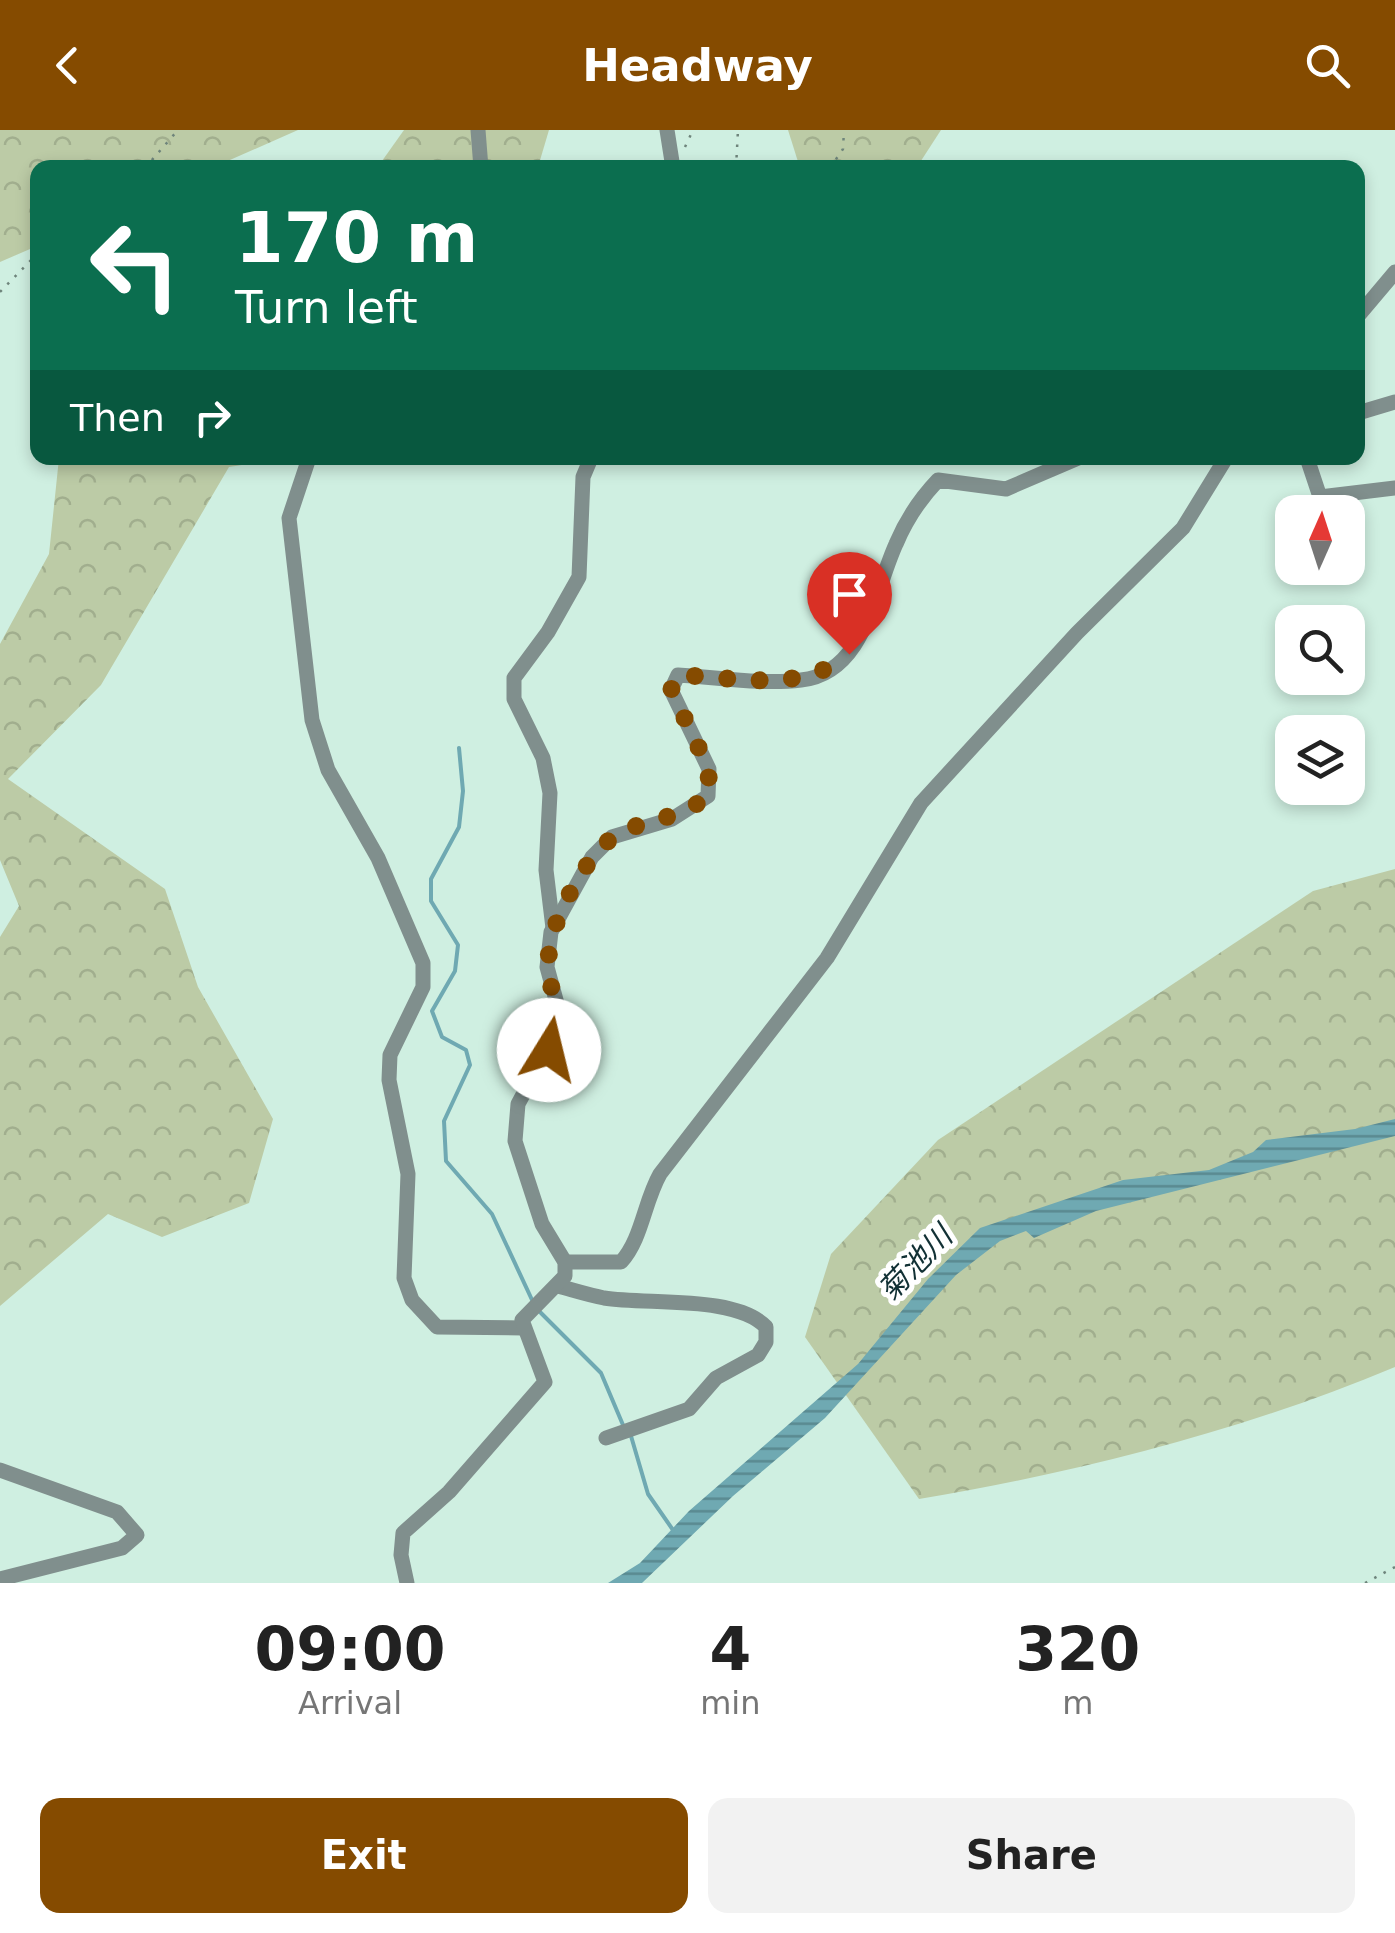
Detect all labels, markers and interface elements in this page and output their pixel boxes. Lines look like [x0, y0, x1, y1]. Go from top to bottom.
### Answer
icon: back [40, 38, 95, 93]
icon: search [1300, 38, 1355, 93]
text: Headway [582, 39, 813, 92]
text: 170 m [235, 197, 478, 279]
icon: left [70, 200, 200, 330]
text: Turn left [235, 281, 418, 334]
icon: right [185, 390, 240, 445]
text: Then [70, 396, 165, 440]
north arrow [1275, 495, 1365, 585]
map controls [1275, 495, 1365, 805]
pin [807, 552, 892, 655]
icon: arrive [822, 567, 877, 622]
button: search [1275, 605, 1365, 695]
button: layers [1275, 715, 1365, 805]
position arrow [497, 998, 601, 1102]
water label: 菊池川 [871, 1216, 961, 1308]
text: 09:00 [255, 1614, 446, 1684]
text: 4 [709, 1614, 751, 1684]
text: 320 [1015, 1614, 1140, 1684]
text: Arrival [298, 1684, 402, 1722]
text: min [700, 1684, 761, 1722]
text: m [1062, 1684, 1093, 1722]
button: Exit [40, 1798, 688, 1913]
button: Share [708, 1798, 1355, 1913]

